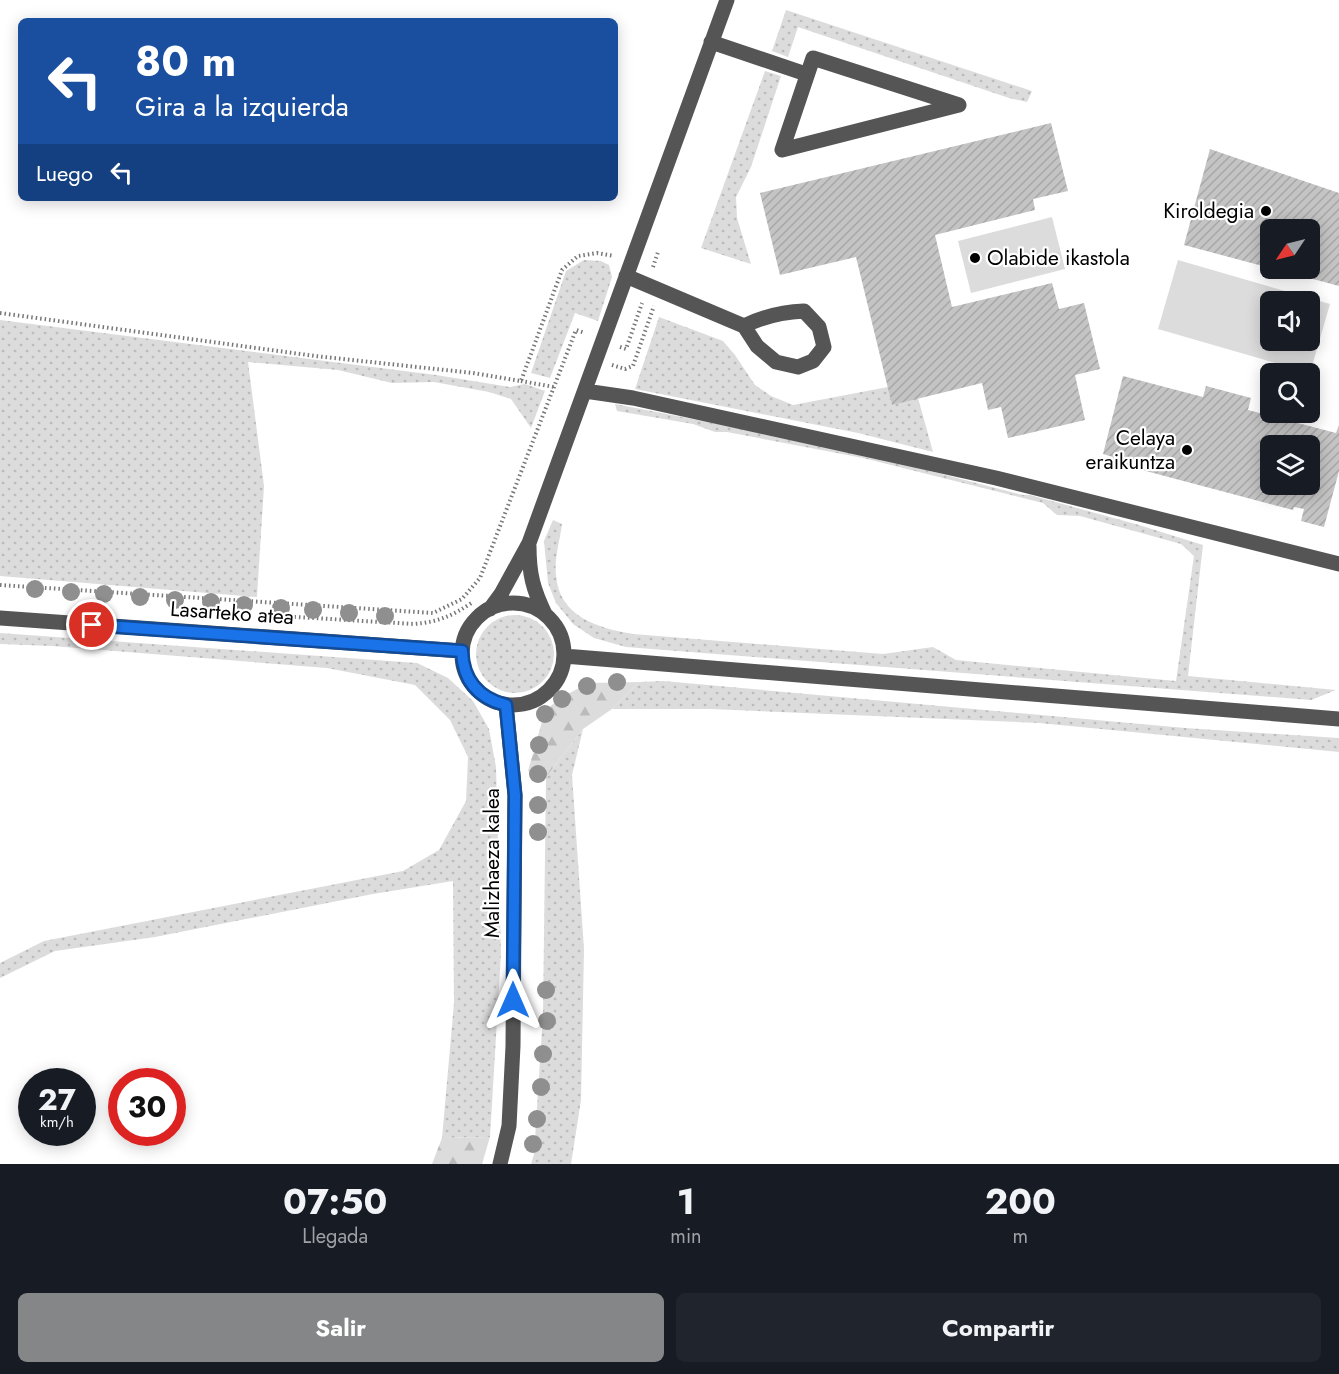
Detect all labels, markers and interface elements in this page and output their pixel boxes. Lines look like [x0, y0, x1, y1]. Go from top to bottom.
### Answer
text: 80 m [135, 31, 236, 92]
icon: left [36, 42, 114, 120]
text: Gira a la izquierda [135, 87, 349, 126]
icon: left [105, 156, 138, 189]
text: Luego [36, 157, 93, 189]
place label: Kiroldegia [1163, 196, 1254, 226]
marker: Kiroldegia [1259, 204, 1273, 218]
north arrow [1260, 219, 1320, 279]
map controls [1260, 219, 1320, 495]
place label: Olabide ikastola [987, 243, 1130, 273]
marker: Olabide ikastola [968, 251, 982, 265]
button: sound [1260, 291, 1320, 351]
button: search [1260, 363, 1320, 423]
place label: Celaya eraikuntza [1086, 423, 1175, 477]
button: layers [1260, 435, 1320, 495]
marker: Celaya eraikuntza [1180, 443, 1194, 457]
street label: Lasarteko atea [169, 594, 295, 632]
pin [66, 599, 117, 650]
icon: arrive [75, 608, 108, 641]
street label: Malizhaeza kalea [477, 788, 507, 938]
position arrow [481, 968, 545, 1032]
speed limit sign: 30 [108, 1068, 186, 1146]
text: 27 [38, 1078, 76, 1121]
text: km/h [40, 1111, 74, 1133]
text: 07:50 [283, 1175, 387, 1227]
text: 1 [677, 1175, 695, 1227]
text: 200 [985, 1175, 1056, 1227]
text: Llegada [302, 1222, 368, 1251]
text: min [670, 1222, 702, 1251]
text: m [1012, 1222, 1028, 1251]
button: Salir [18, 1293, 664, 1362]
button: Compartir [676, 1293, 1321, 1362]

